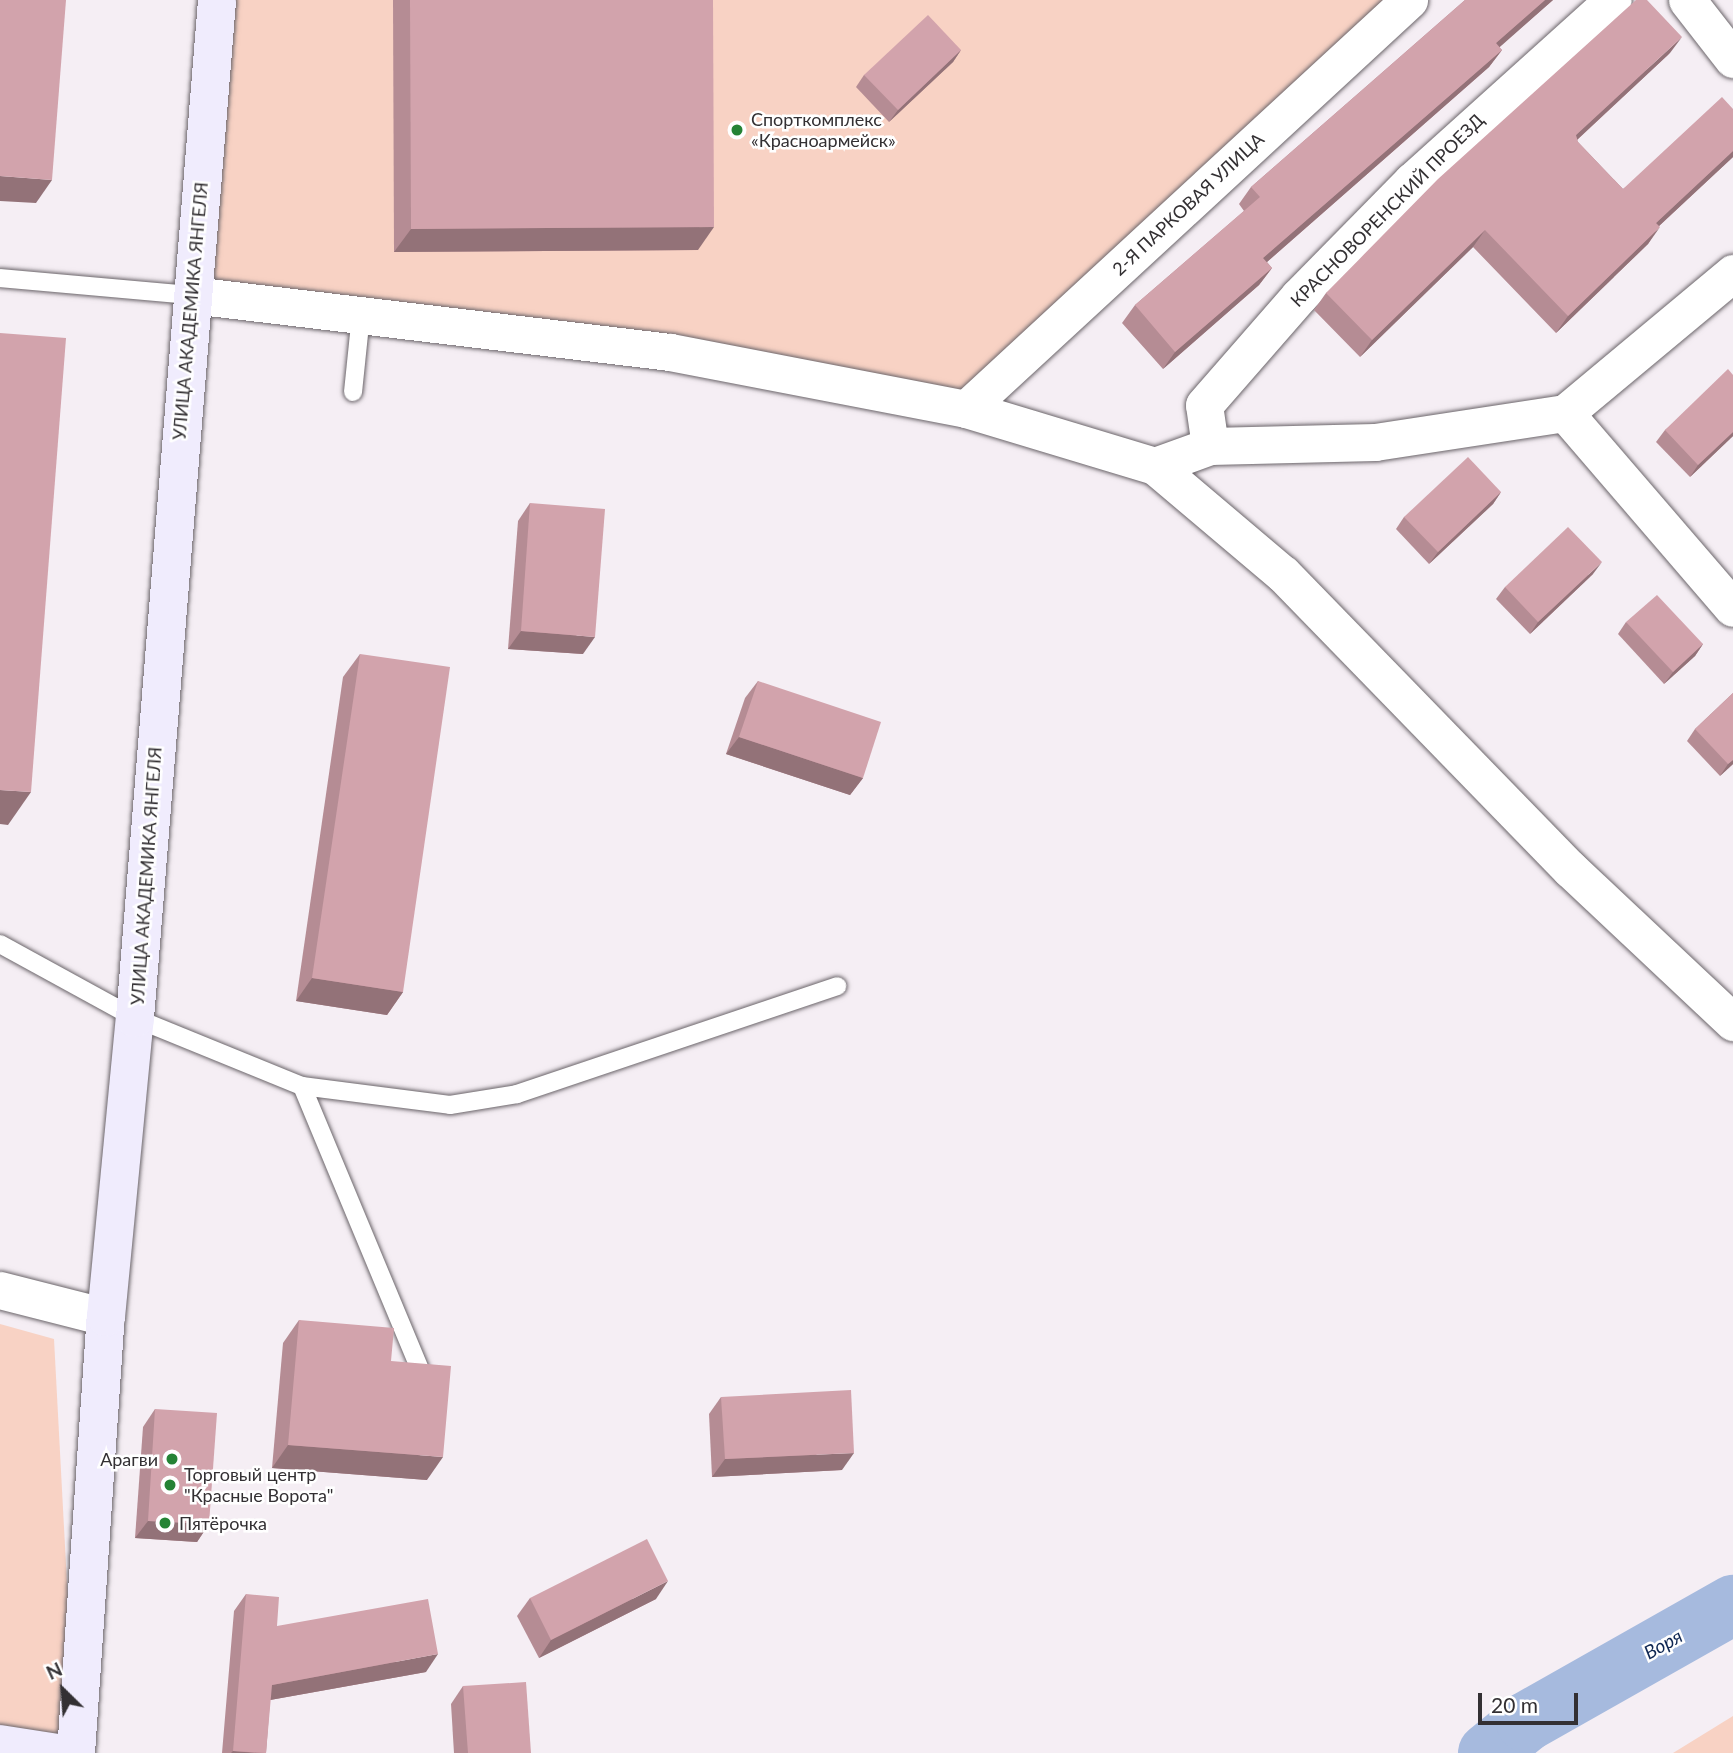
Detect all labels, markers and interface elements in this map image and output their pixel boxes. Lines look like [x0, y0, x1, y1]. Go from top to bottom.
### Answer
place label: Спорткомплекс «Красноармейск» [751, 109, 896, 152]
street label: КРАСНОВОРЕНСКИЙ ПРОЕЗД [1286, 109, 1488, 311]
marker: Спорткомплекс «Красноармейск» [729, 122, 745, 138]
street label: 2-Я ПАРКОВАЯ УЛИЦА [1108, 128, 1268, 280]
street label: УЛИЦА АКАДЕМИКА ЯНГЕЛЯ [168, 181, 212, 441]
street label: УЛИЦА АКАДЕМИКА ЯНГЕЛЯ [126, 746, 166, 1006]
place label: Арагви [100, 1448, 158, 1470]
marker: Арагви [164, 1451, 180, 1467]
place label: Торговый центр "Красные Ворота" [184, 1464, 334, 1506]
marker: Торговый центр "Красные Ворота" [162, 1477, 178, 1493]
place label: Пятёрочка [179, 1512, 267, 1534]
marker: Пятёрочка [157, 1515, 173, 1531]
water label: Воря [1640, 1624, 1686, 1664]
north arrow [28, 1655, 98, 1725]
text: N [42, 1657, 65, 1684]
scale bar [1481, 1680, 1581, 1724]
text: 20 m [1491, 1692, 1538, 1717]

